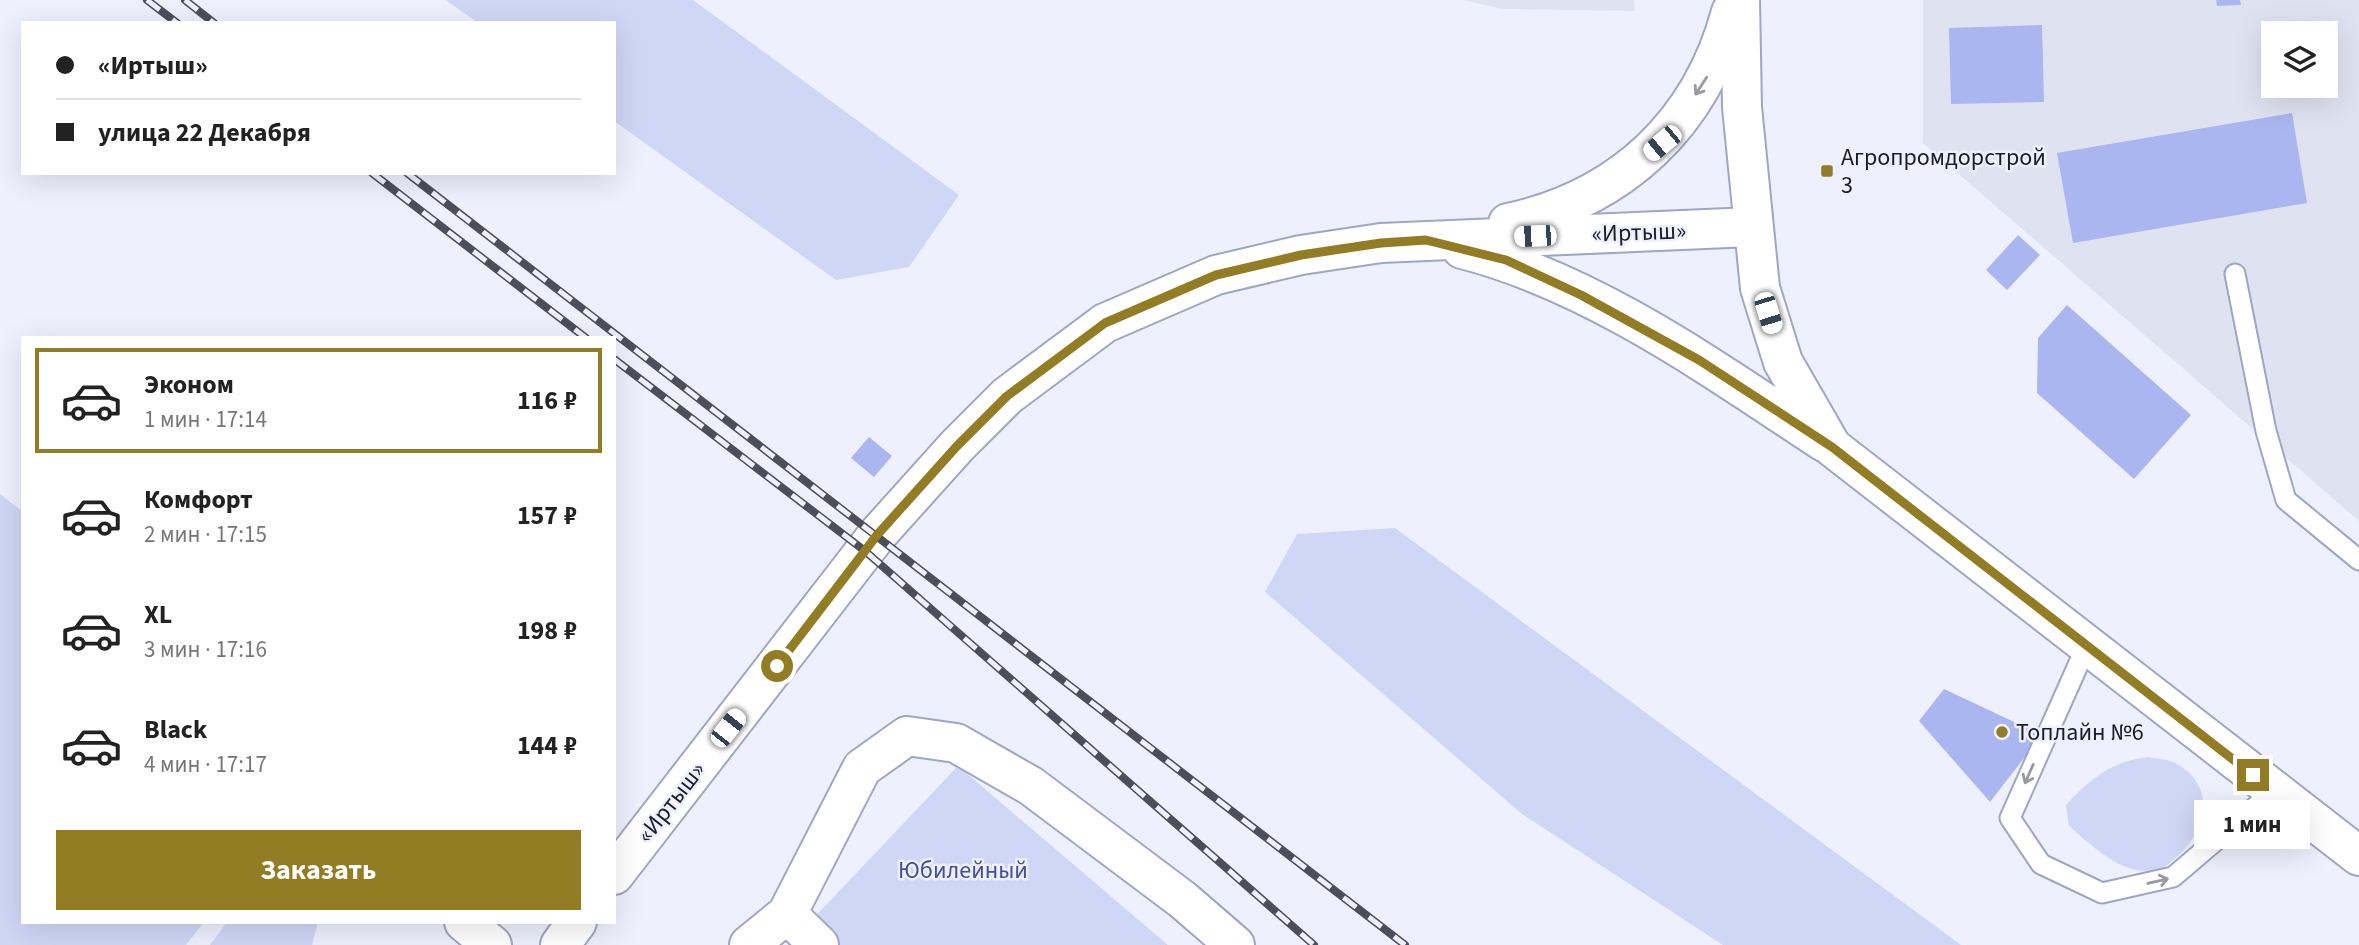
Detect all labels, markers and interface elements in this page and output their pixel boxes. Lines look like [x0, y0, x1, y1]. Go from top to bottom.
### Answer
map controls [2261, 21, 2338, 98]
button: layers [2261, 21, 2338, 98]
text: «Иртыш» [98, 47, 208, 84]
one-way arrow [1693, 76, 1708, 95]
text: улица 22 Декабря [98, 114, 311, 151]
car [1640, 121, 1685, 165]
place label: Агропромдорстрой 3 [1841, 140, 2046, 203]
marker: Агропромдорстрой 3 [1819, 163, 1835, 179]
street label: «Иртыш» [1591, 213, 1687, 252]
car [1514, 225, 1557, 247]
car [1752, 290, 1785, 336]
text: Эконом [144, 366, 234, 403]
icon: car [60, 369, 123, 432]
text: 116 ₽ [517, 382, 577, 419]
text: 1 мин · 17:14 [144, 403, 267, 436]
text: Комфорт [144, 481, 253, 518]
icon: car [60, 484, 123, 547]
text: 157 ₽ [517, 497, 577, 534]
text: 2 мин · 17:15 [144, 518, 267, 551]
text: XL [144, 596, 172, 633]
icon: car [60, 599, 123, 662]
text: 198 ₽ [517, 612, 577, 649]
text: 3 мин · 17:16 [144, 633, 267, 666]
route start [761, 650, 793, 682]
car [707, 705, 750, 751]
text: Black [144, 711, 207, 748]
icon: car [60, 714, 123, 777]
place label: Топлайн №6 [2016, 715, 2144, 750]
marker: Топлайн №6 [1994, 724, 2010, 740]
text: 144 ₽ [517, 727, 577, 764]
text: 4 мин · 17:17 [144, 748, 267, 781]
street label: «Иртыш» [629, 754, 714, 850]
route end [2237, 759, 2269, 791]
one-way arrow [2022, 763, 2035, 785]
callout: 1 мин [2195, 800, 2311, 848]
text: 1 мин [2223, 808, 2281, 841]
button: Заказать [56, 830, 581, 910]
park label: Юбилейный [898, 853, 1028, 888]
one-way arrow [2146, 873, 2168, 886]

